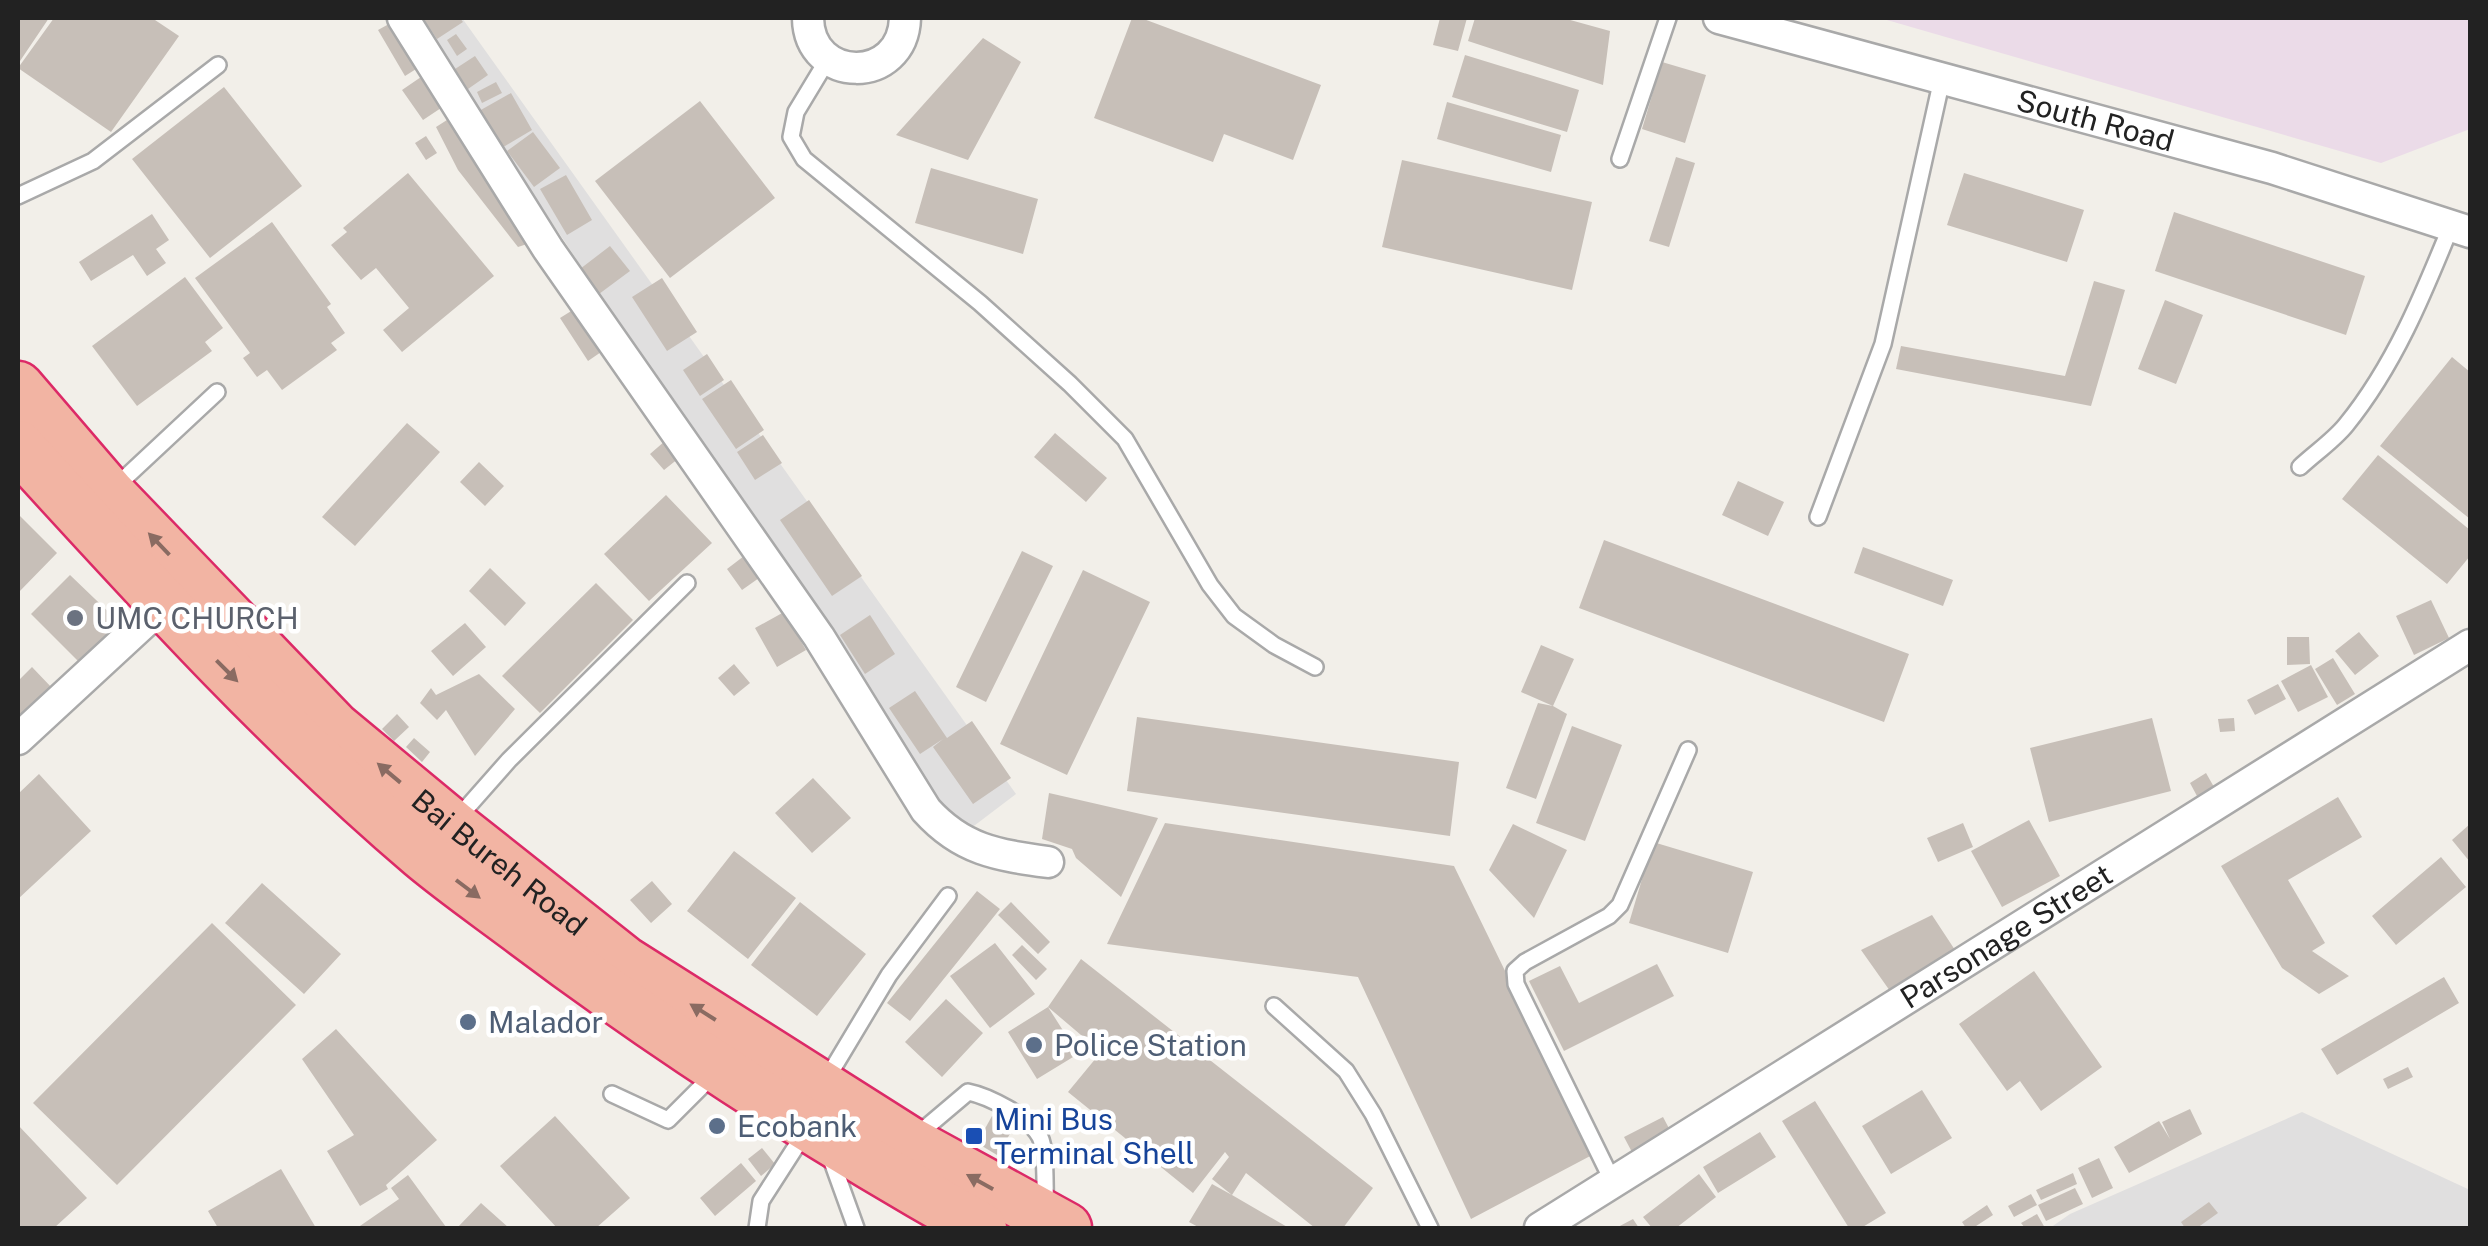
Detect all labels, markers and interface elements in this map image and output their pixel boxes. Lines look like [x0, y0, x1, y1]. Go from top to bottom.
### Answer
street label: South Road [2013, 82, 2178, 159]
one-way arrow [148, 533, 171, 557]
place label: UMC CHURCH [95, 600, 299, 636]
marker: UMC CHURCH [64, 607, 86, 629]
one-way arrow [214, 658, 238, 682]
one-way arrow [377, 763, 402, 784]
street label: Bai Bureh Road [405, 782, 594, 943]
street label: Parsonage Street [1893, 856, 2119, 1016]
one-way arrow [455, 878, 481, 898]
place label: Malador [488, 1004, 603, 1040]
one-way arrow [689, 1004, 717, 1021]
marker: Malador [457, 1011, 479, 1033]
place label: Police Station [1054, 1027, 1247, 1063]
marker: Police Station [1023, 1034, 1045, 1056]
place label: Mini Bus Terminal Shell [994, 1101, 1194, 1171]
place label: Ecobank [737, 1108, 857, 1144]
marker: Ecobank [706, 1115, 728, 1137]
marker: Mini Bus Terminal Shell [963, 1125, 985, 1147]
one-way arrow [966, 1174, 994, 1191]

